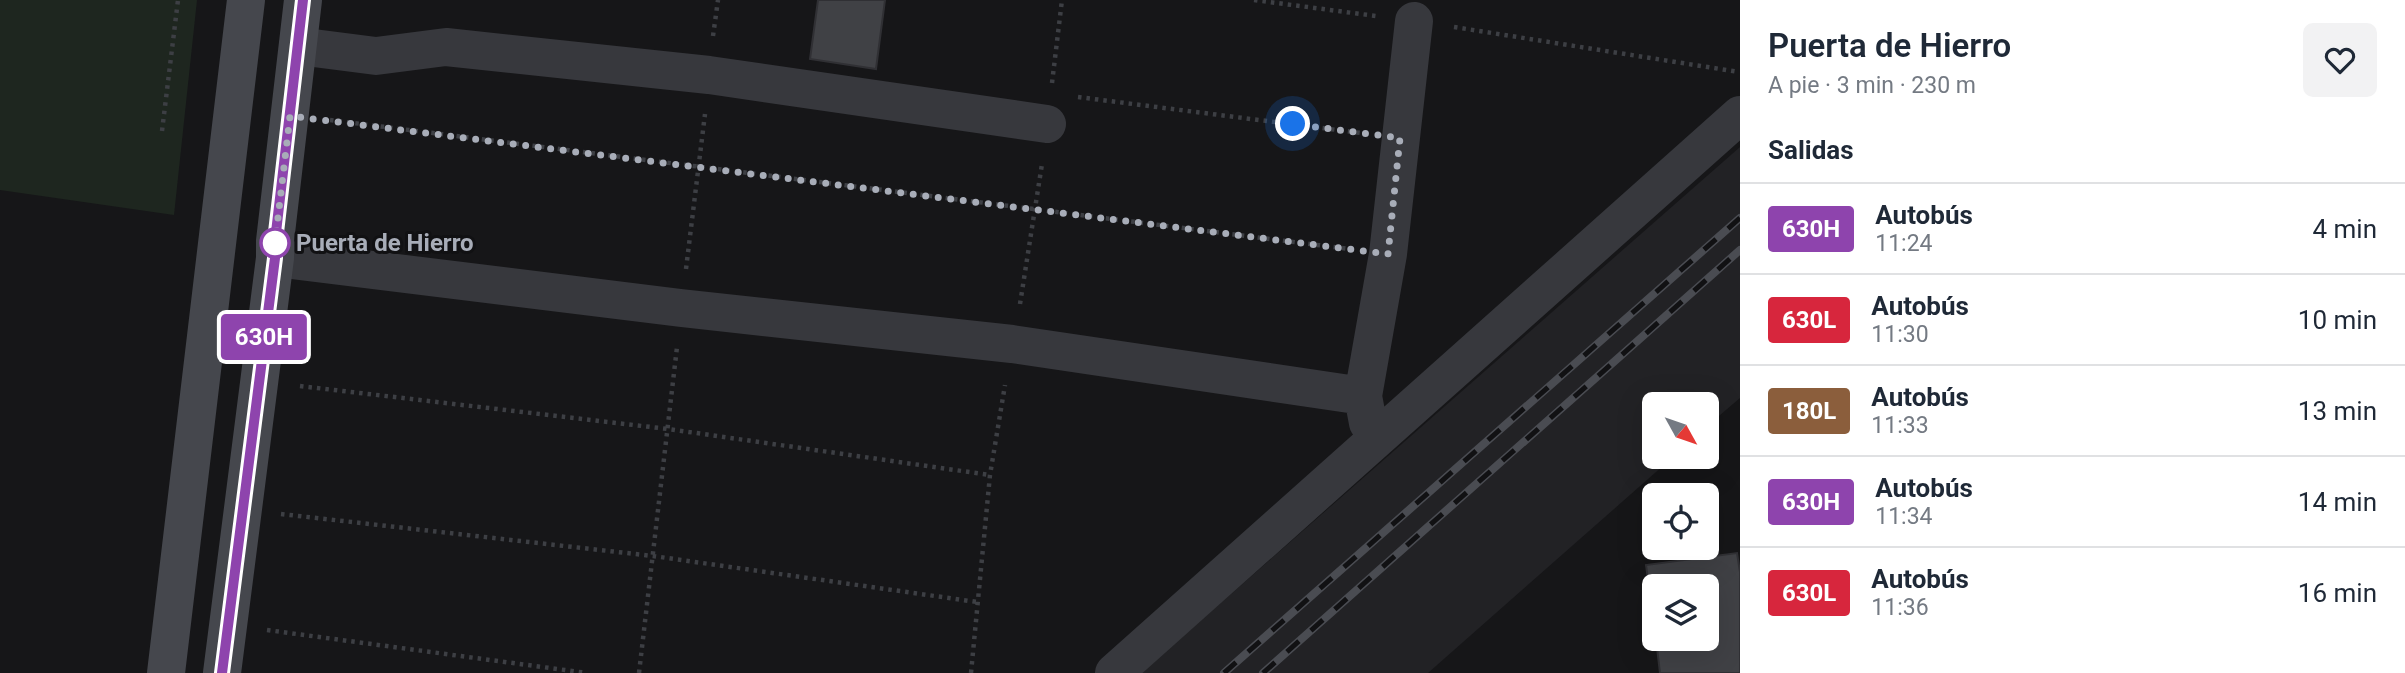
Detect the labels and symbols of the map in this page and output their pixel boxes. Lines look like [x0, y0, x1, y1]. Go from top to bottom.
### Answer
your location [1275, 106, 1310, 141]
marker: Puerta de Hierro [260, 228, 290, 258]
place label: Puerta de Hierro [296, 229, 474, 257]
line badge: 630H [215, 314, 313, 360]
north arrow [1642, 392, 1718, 469]

